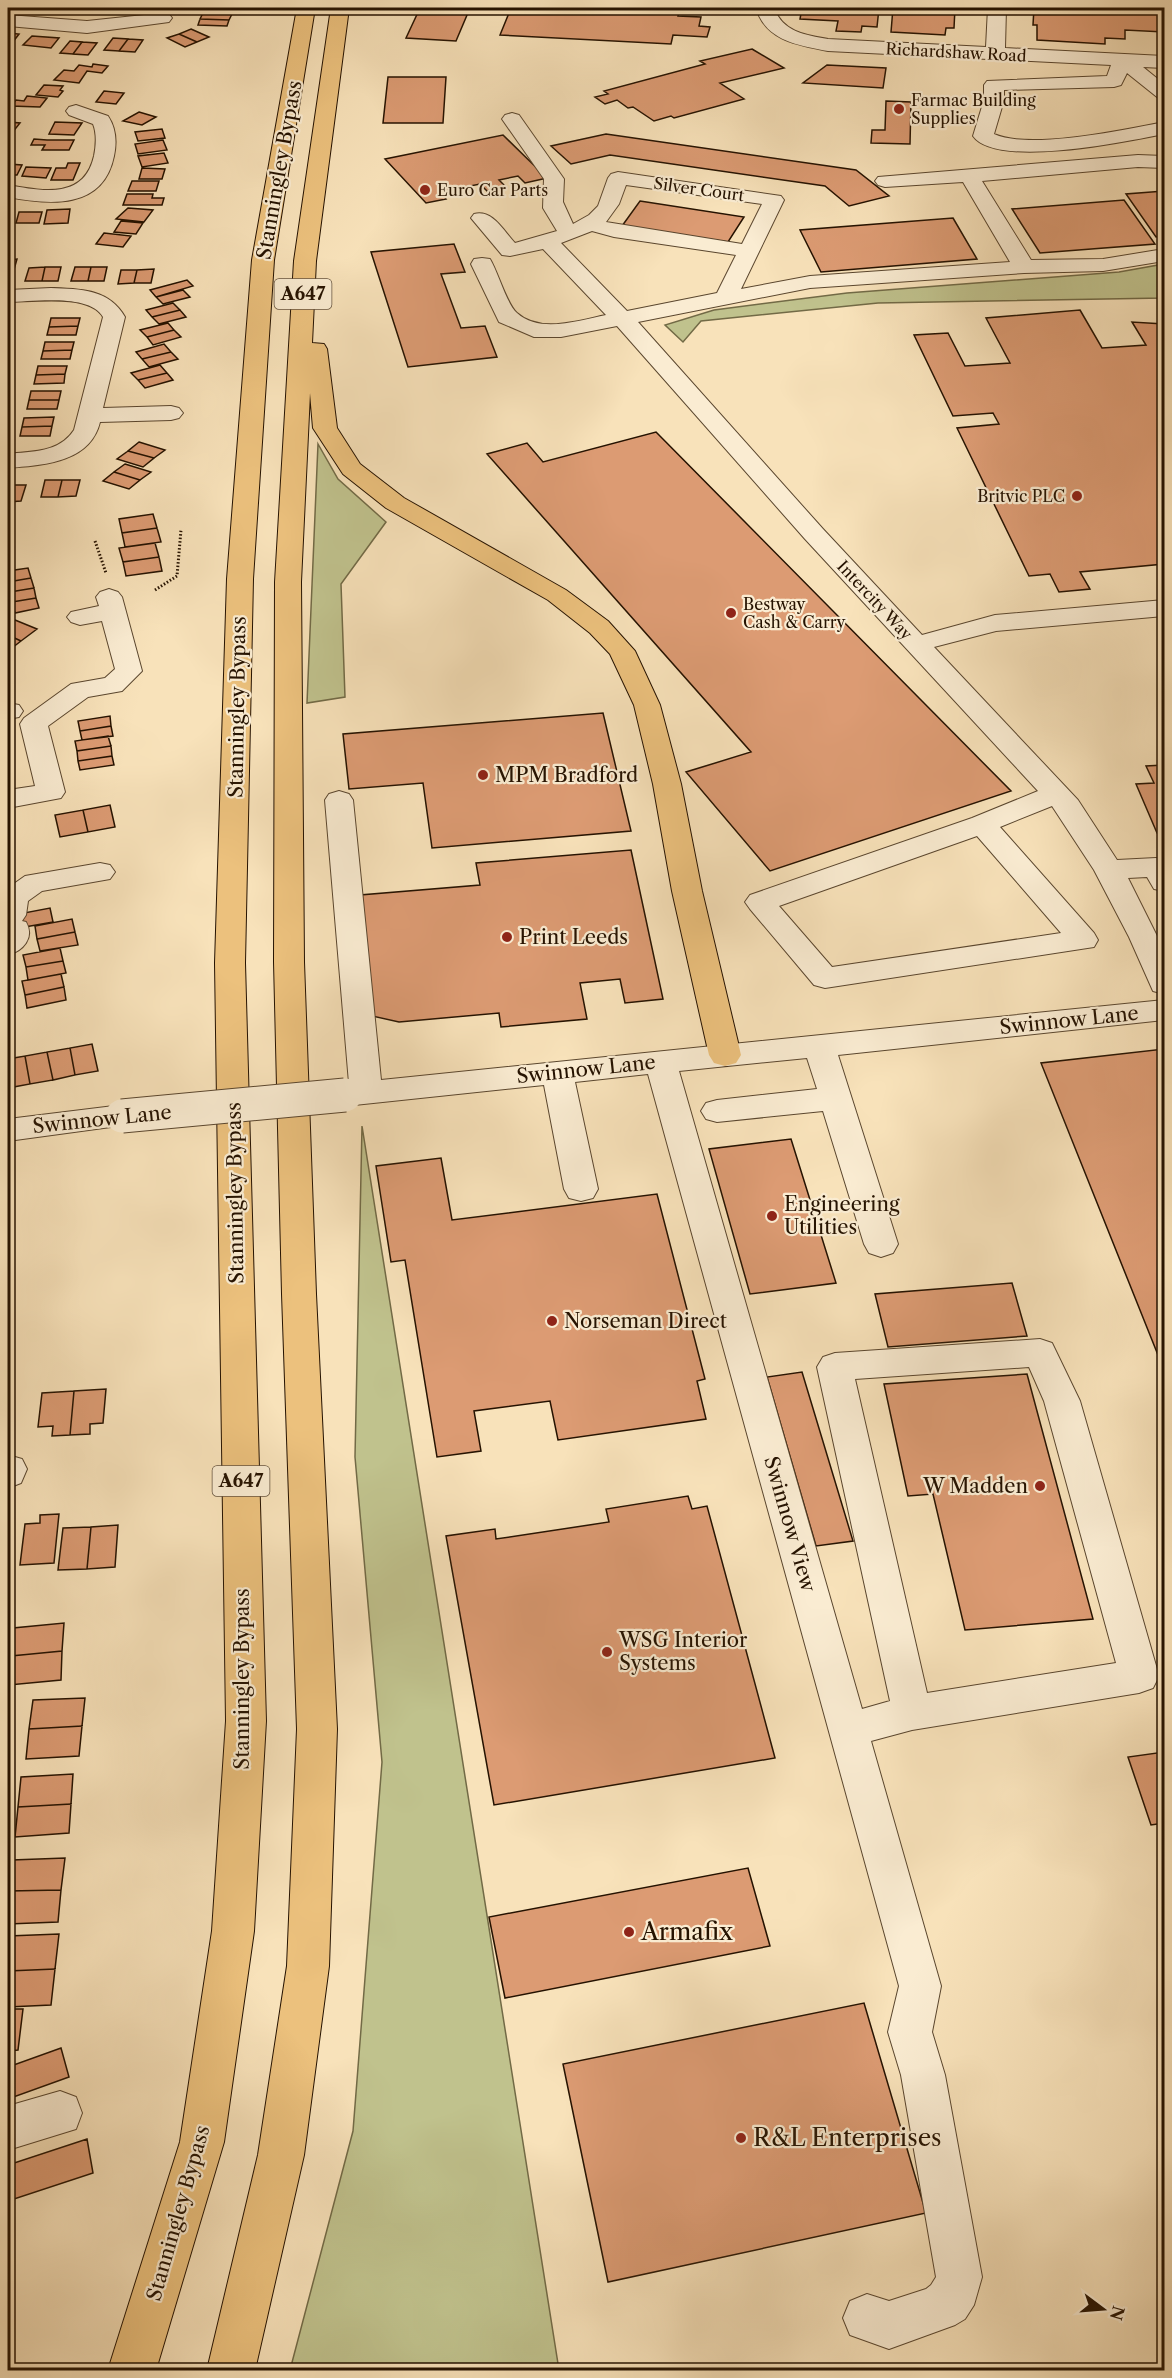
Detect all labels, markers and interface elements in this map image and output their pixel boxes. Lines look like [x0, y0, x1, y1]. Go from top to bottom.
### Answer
street label: Richardshaw Road [885, 38, 1027, 66]
street label: Stanningley Bypass [251, 79, 307, 261]
place label: Farmac Building Supplies [911, 90, 1036, 128]
marker: Farmac Building Supplies [892, 102, 906, 116]
street label: Silver Court [652, 173, 746, 205]
place label: Euro Car Parts [437, 180, 548, 200]
marker: Euro Car Parts [418, 183, 432, 197]
road number: A647 [274, 279, 332, 309]
place label: Britvic PLC [977, 486, 1065, 506]
marker: Britvic PLC [1070, 489, 1084, 503]
street label: Intercity Way [833, 556, 918, 645]
place label: Bestway Cash & Carry [743, 594, 846, 632]
marker: Bestway Cash & Carry [724, 606, 738, 620]
street label: Stanningley Bypass [223, 616, 251, 798]
place label: MPM Bradford [495, 763, 638, 787]
marker: MPM Bradford [476, 768, 490, 782]
place label: Print Leeds [519, 925, 628, 949]
marker: Print Leeds [500, 930, 514, 944]
street label: Swinnow Lane [998, 1001, 1140, 1039]
street label: Swinnow Lane [515, 1050, 657, 1088]
street label: Swinnow Lane [31, 1100, 173, 1138]
street label: Stanningley Bypass [221, 1102, 249, 1284]
place label: Engineering Utilities [784, 1192, 900, 1239]
marker: Engineering Utilities [765, 1209, 779, 1223]
place label: Norseman Direct [564, 1309, 727, 1333]
marker: Norseman Direct [545, 1314, 559, 1328]
street label: Swinnow View [759, 1454, 821, 1595]
road number: A647 [212, 1466, 270, 1496]
place label: W Madden [922, 1474, 1028, 1498]
marker: W Madden [1033, 1479, 1047, 1493]
street label: Stanningley Bypass [230, 1588, 254, 1770]
place label: WSG Interior Systems [618, 1628, 748, 1675]
marker: WSG Interior Systems [600, 1645, 614, 1659]
place label: Armafix [640, 1917, 733, 1946]
marker: Armafix [622, 1925, 636, 1939]
street label: Stanningley Bypass [141, 2122, 215, 2304]
place label: R&L Enterprises [753, 2123, 942, 2152]
marker: R&L Enterprises [734, 2131, 748, 2145]
north arrow [1073, 2279, 1133, 2339]
text: N [1106, 2304, 1129, 2323]

